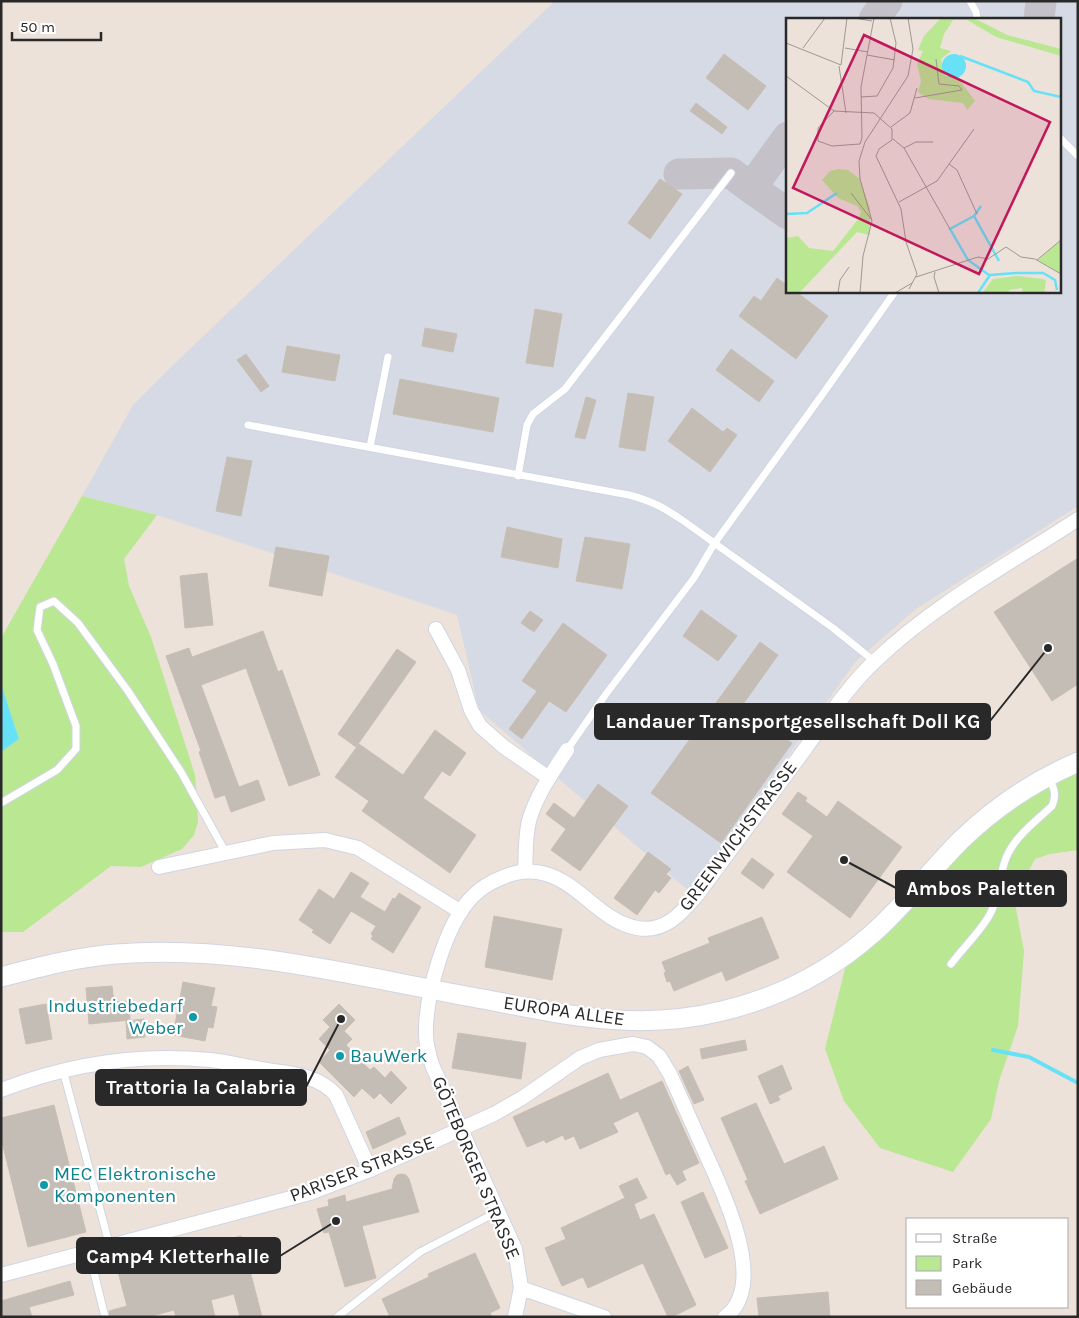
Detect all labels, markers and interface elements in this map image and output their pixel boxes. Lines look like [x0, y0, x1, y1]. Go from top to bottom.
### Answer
scale bar [12, 10, 101, 42]
text: 50 m [20, 18, 55, 36]
inset map [786, 18, 1062, 292]
callout: Landauer Transportgesellschaft Doll KG [595, 704, 990, 739]
text: Landauer Transportgesellschaft Doll KG [606, 710, 980, 733]
street label: GREENWICHSTRASSE [674, 757, 802, 915]
callout: Ambos Paletten [896, 871, 1066, 906]
text: Ambos Paletten [906, 877, 1056, 900]
street label: EUROPA ALLEE [502, 992, 626, 1030]
place label: Industriebedarf Weber [48, 995, 183, 1039]
marker: Industriebedarf Weber [187, 1011, 199, 1023]
place label: BauWerk [350, 1045, 428, 1067]
marker: BauWerk [334, 1050, 346, 1062]
callout: Trattoria la Calabria [96, 1070, 306, 1105]
street label: GÖTEBORGER STRASSE [427, 1073, 525, 1263]
text: Trattoria la Calabria [106, 1076, 296, 1099]
street label: PARISER STRASSE [287, 1131, 437, 1207]
place label: MEC Elektronische Komponenten [54, 1163, 216, 1207]
marker: MEC Elektronische Komponenten [38, 1179, 50, 1191]
legend [906, 1218, 1069, 1308]
text: Straße [952, 1229, 997, 1247]
callout: Camp4 Kletterhalle [77, 1238, 280, 1273]
text: Camp4 Kletterhalle [86, 1245, 270, 1268]
text: Park [952, 1254, 982, 1272]
text: Gebäude [952, 1279, 1012, 1297]

